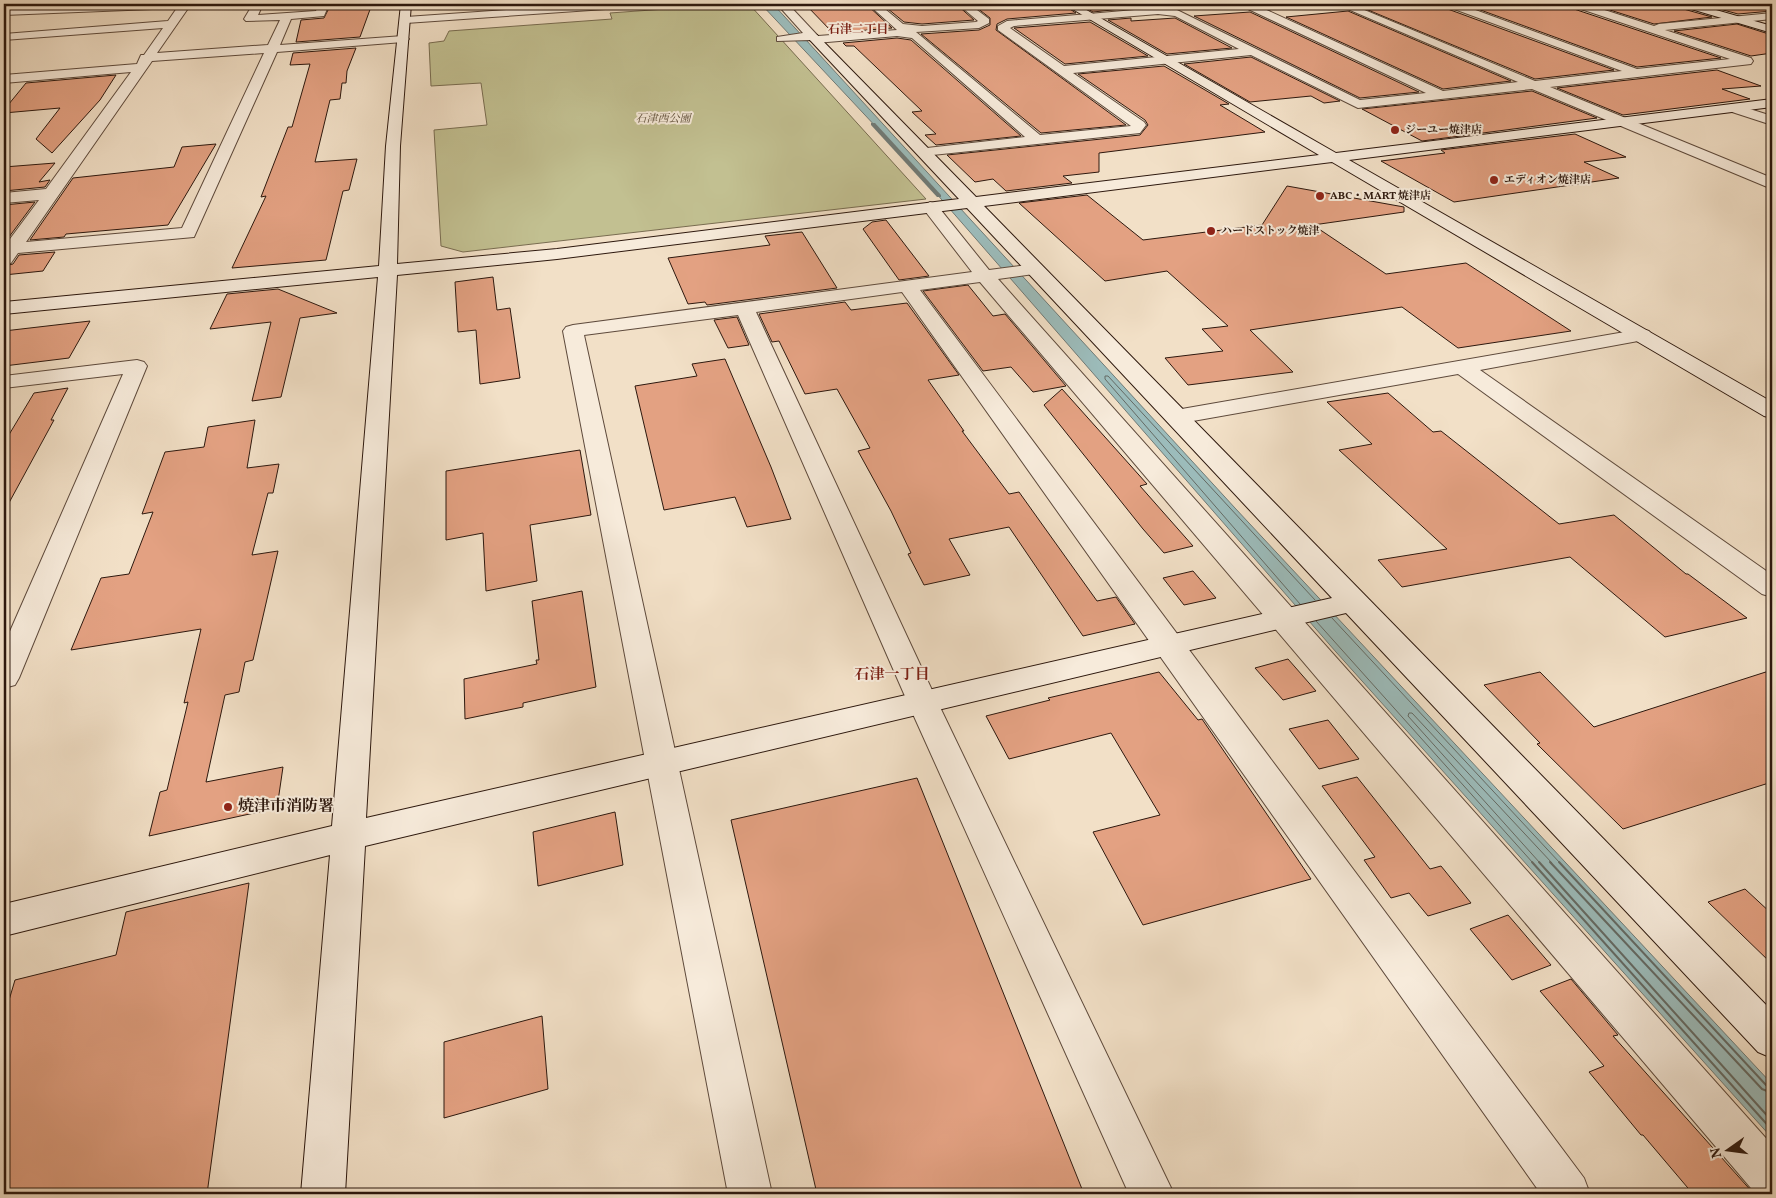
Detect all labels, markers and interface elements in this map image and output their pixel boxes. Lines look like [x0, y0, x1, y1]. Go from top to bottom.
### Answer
district label: 石津二丁目 [828, 22, 888, 38]
park label: 石津西公園 [636, 112, 692, 127]
place label: ジーユー焼津店 [1405, 123, 1482, 138]
marker: ジーユー焼津店 [1389, 124, 1401, 136]
place label: エディオン焼津店 [1504, 173, 1591, 188]
marker: エディオン焼津店 [1488, 174, 1500, 186]
place label: ABC・MART 焼津店 [1330, 189, 1431, 204]
marker: ABC・MART 焼津店 [1314, 190, 1326, 202]
place label: ハードストック焼津 [1221, 224, 1320, 239]
marker: ハードストック焼津 [1205, 225, 1217, 237]
district label: 石津一丁目 [854, 665, 930, 686]
place label: 焼津市消防署 [238, 796, 334, 818]
marker: 焼津市消防署 [222, 801, 234, 813]
north arrow [1704, 1126, 1754, 1176]
text: N [1706, 1146, 1727, 1160]

